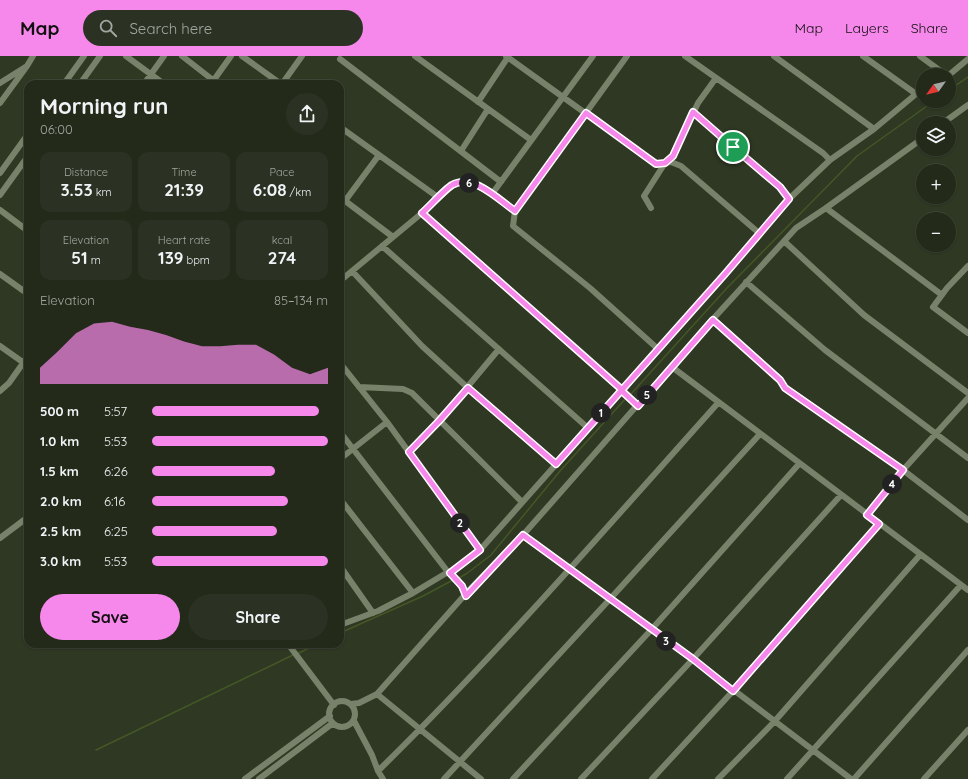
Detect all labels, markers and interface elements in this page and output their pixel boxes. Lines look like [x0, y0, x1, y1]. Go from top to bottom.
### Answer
search box [83, 10, 363, 46]
text: Map [20, 16, 59, 40]
icon: search [97, 17, 119, 39]
text: Search here [129, 19, 212, 38]
text: Map [794, 19, 823, 37]
text: Layers [845, 19, 889, 37]
text: Share [911, 19, 948, 37]
north arrow [916, 68, 956, 108]
map controls [916, 68, 956, 252]
text: Morning run [40, 92, 168, 120]
button: share [286, 93, 328, 135]
button: layers [916, 116, 956, 156]
text: 06:00 [40, 121, 73, 137]
pin [716, 130, 750, 164]
icon: arrive [722, 136, 744, 158]
button: + [916, 164, 956, 204]
text: Distance [64, 165, 108, 179]
text: Time [171, 165, 197, 179]
text: Pace [269, 165, 295, 179]
pin: 6 [459, 173, 479, 193]
text: 6 [466, 176, 472, 190]
text: 3.53 [60, 179, 93, 200]
text: 21:39 [164, 179, 204, 200]
text: 6:08 [253, 179, 287, 200]
text: km [93, 185, 112, 199]
text: /km [287, 185, 311, 199]
button: − [916, 212, 956, 252]
text: Elevation [63, 233, 109, 247]
text: Heart rate [158, 233, 210, 247]
text: kcal [272, 233, 292, 247]
text: 51 [71, 247, 88, 268]
text: 139 [158, 247, 184, 268]
text: 274 [268, 247, 296, 268]
text: m [88, 253, 101, 267]
text: bpm [184, 253, 210, 267]
text: Elevation [40, 292, 95, 308]
text: 85–134 m [274, 292, 328, 308]
pin: 5 [637, 385, 657, 405]
text: 5 [644, 388, 650, 402]
text: 500 m [40, 403, 79, 419]
text: 5:57 [104, 403, 127, 419]
pin: 1 [591, 403, 611, 423]
text: 1 [599, 406, 603, 420]
text: 1.0 km [40, 433, 79, 449]
text: 5:53 [104, 433, 127, 449]
text: 1.5 km [40, 463, 79, 479]
text: 6:26 [104, 463, 128, 479]
pin: 4 [882, 474, 902, 494]
text: 4 [889, 477, 895, 491]
text: 2.0 km [40, 493, 82, 509]
text: 6:16 [104, 493, 125, 509]
pin: 2 [450, 513, 470, 533]
text: 2 [457, 516, 463, 530]
text: 2.5 km [40, 523, 81, 539]
text: 6:25 [104, 523, 128, 539]
text: 3.0 km [40, 553, 81, 569]
text: 5:53 [104, 553, 127, 569]
button: Save [40, 594, 180, 640]
button: Share [188, 594, 328, 640]
pin: 3 [656, 631, 676, 651]
text: 3 [663, 634, 669, 648]

